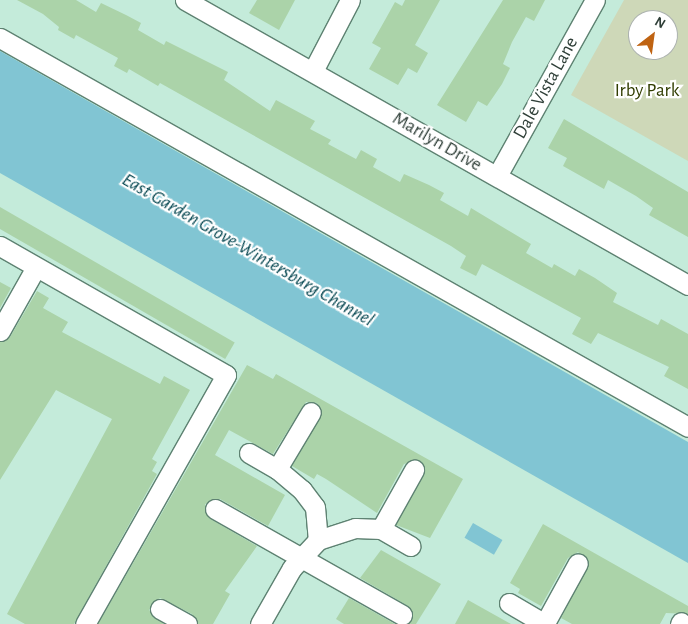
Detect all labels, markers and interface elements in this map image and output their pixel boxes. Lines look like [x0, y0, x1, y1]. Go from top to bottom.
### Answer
north arrow [628, 10, 678, 60]
text: N [652, 14, 668, 31]
street label: Dale Vista Lane [509, 33, 583, 143]
park label: Irby Park [615, 80, 679, 102]
street label: Marilyn Drive [388, 107, 486, 177]
water label: East Garden Grove-Wintersburg Channel [118, 168, 378, 332]

